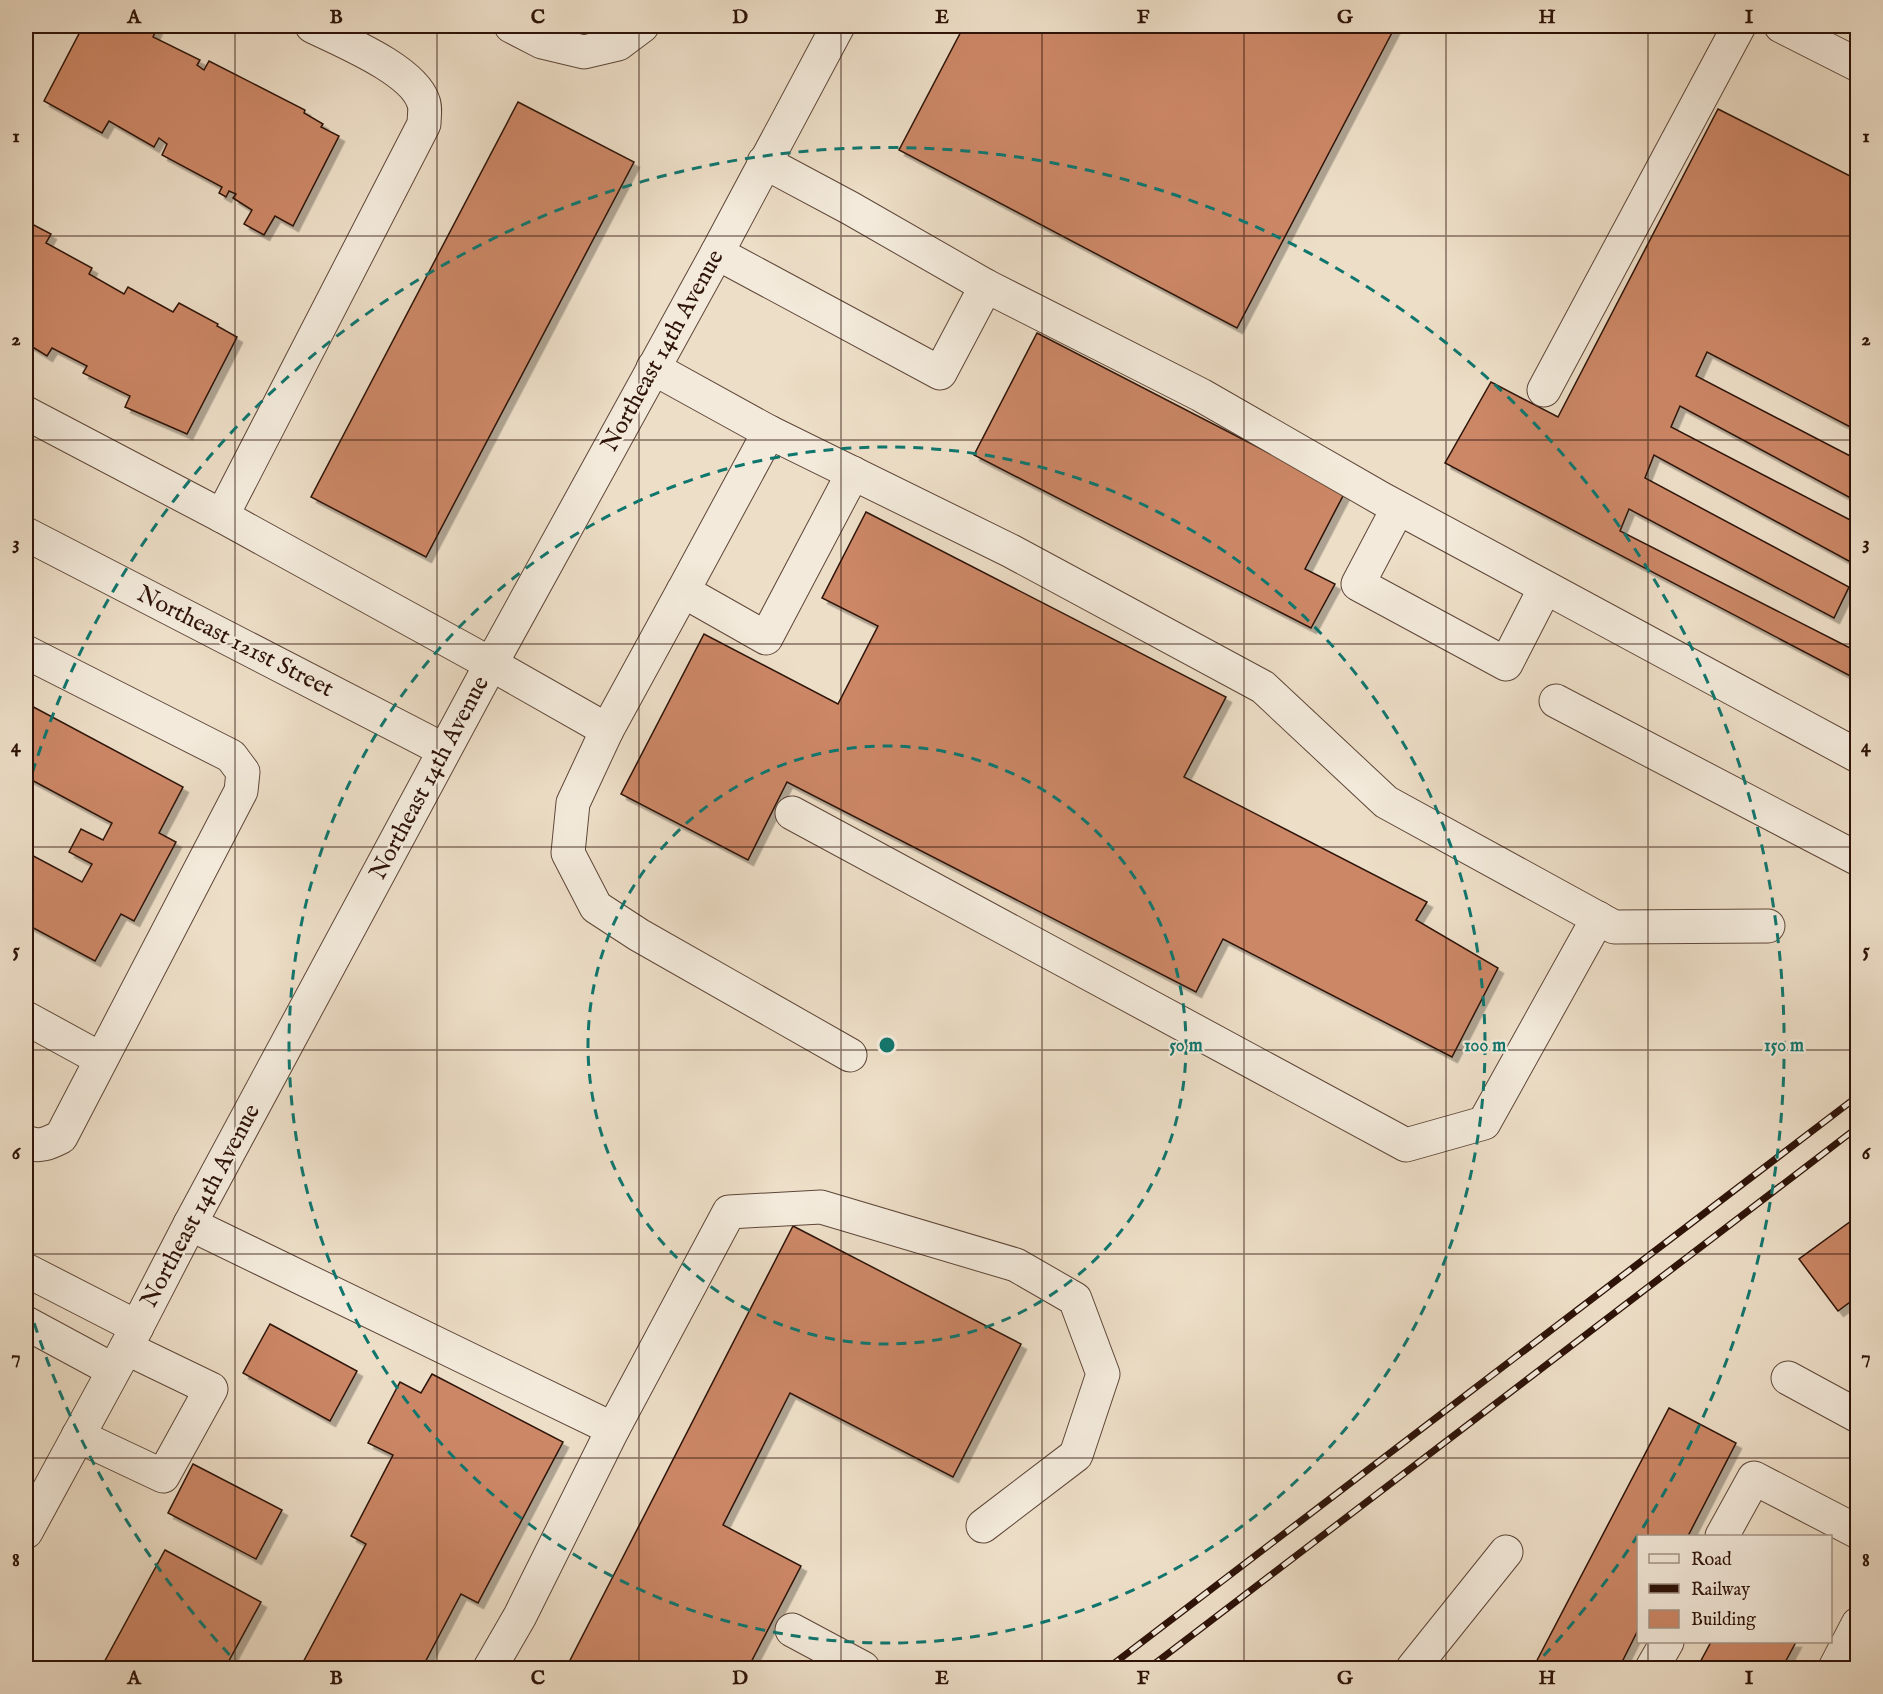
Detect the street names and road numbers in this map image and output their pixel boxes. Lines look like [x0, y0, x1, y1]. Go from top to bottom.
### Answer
street label: Northeast 14th Avenue [595, 245, 731, 457]
street label: Northeast 121st Street [131, 579, 339, 705]
street label: Northeast 14th Avenue [363, 671, 497, 885]
street label: Northeast 14th Avenue [134, 1099, 268, 1313]

